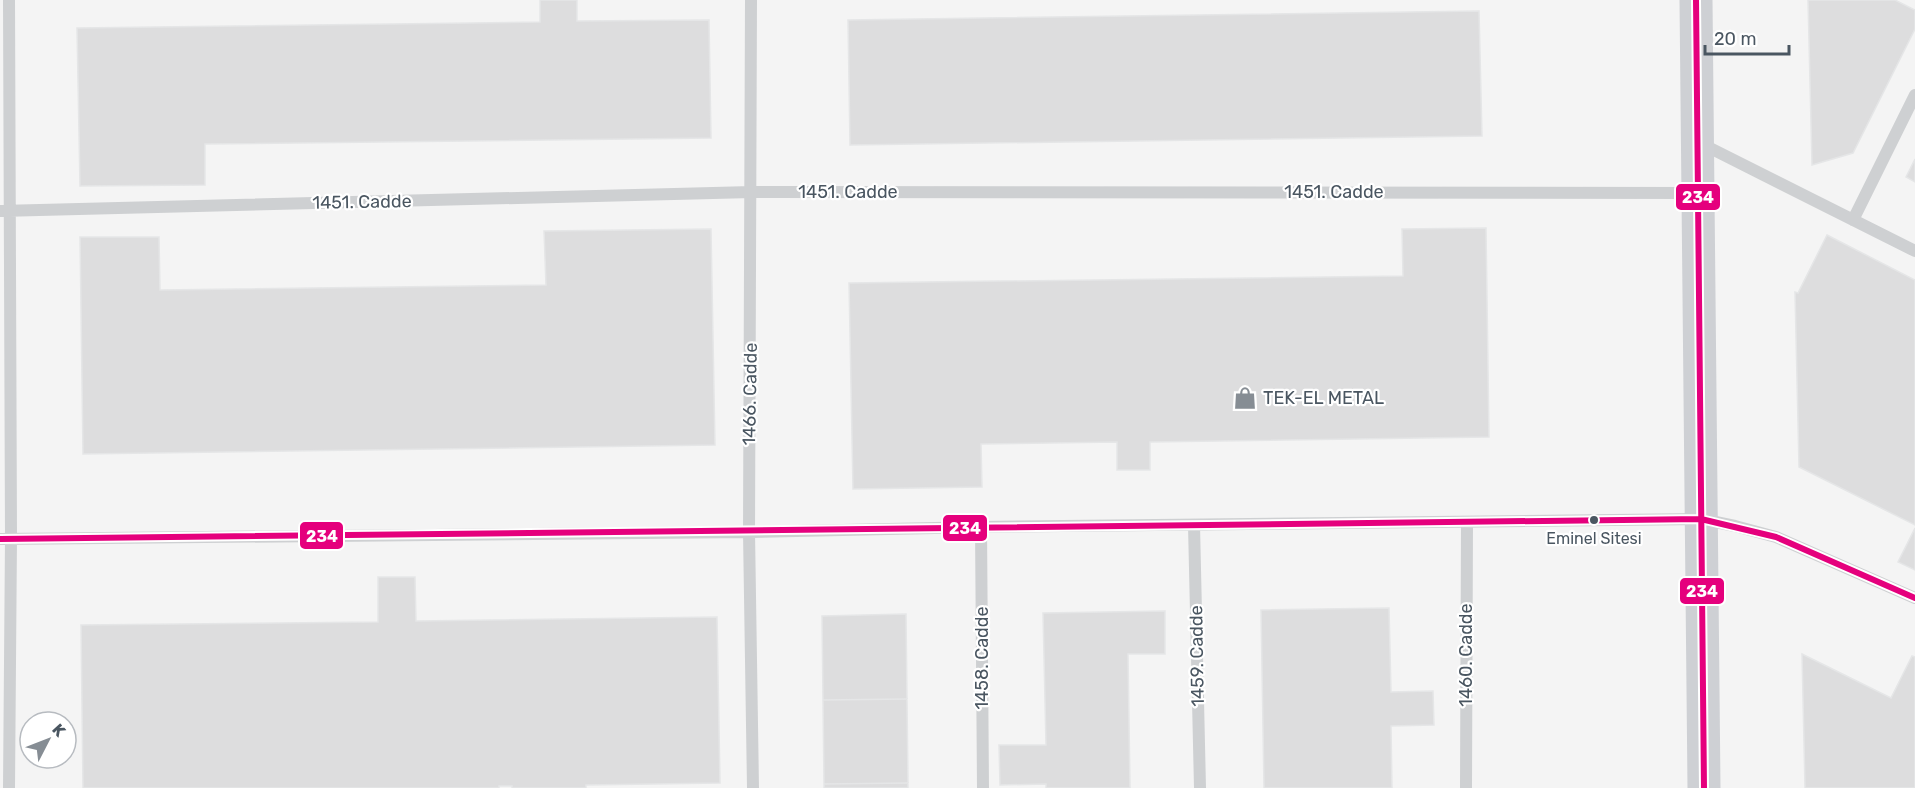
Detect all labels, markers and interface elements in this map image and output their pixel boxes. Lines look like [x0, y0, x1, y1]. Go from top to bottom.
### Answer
scale bar [1705, 18, 1789, 56]
text: 20 m [1714, 28, 1756, 50]
street label: 1451. Cadde [798, 181, 898, 203]
street label: 1451. Cadde [1284, 181, 1384, 203]
line badge: 234 [1675, 183, 1721, 211]
text: 234 [1682, 188, 1714, 207]
street label: 1451. Cadde [312, 190, 412, 214]
street label: 1466. Cadde [738, 342, 762, 446]
shop icon: TEK-EL METAL [1232, 385, 1258, 411]
place label: TEK-EL METAL [1263, 387, 1384, 409]
line badge: 234 [942, 514, 988, 542]
marker: Eminel Sitesi [1588, 514, 1600, 526]
text: 234 [949, 519, 981, 538]
line badge: 234 [299, 521, 344, 550]
text: 234 [306, 527, 338, 546]
place label: Eminel Sitesi [1546, 529, 1642, 548]
line badge: 234 [1679, 577, 1725, 605]
text: 234 [1686, 582, 1718, 601]
street label: 1460. Cadde [1455, 603, 1477, 707]
street label: 1459. Cadde [1185, 605, 1209, 707]
street label: 1458. Cadde [971, 606, 993, 710]
north arrow [18, 710, 78, 770]
text: K [48, 720, 70, 741]

